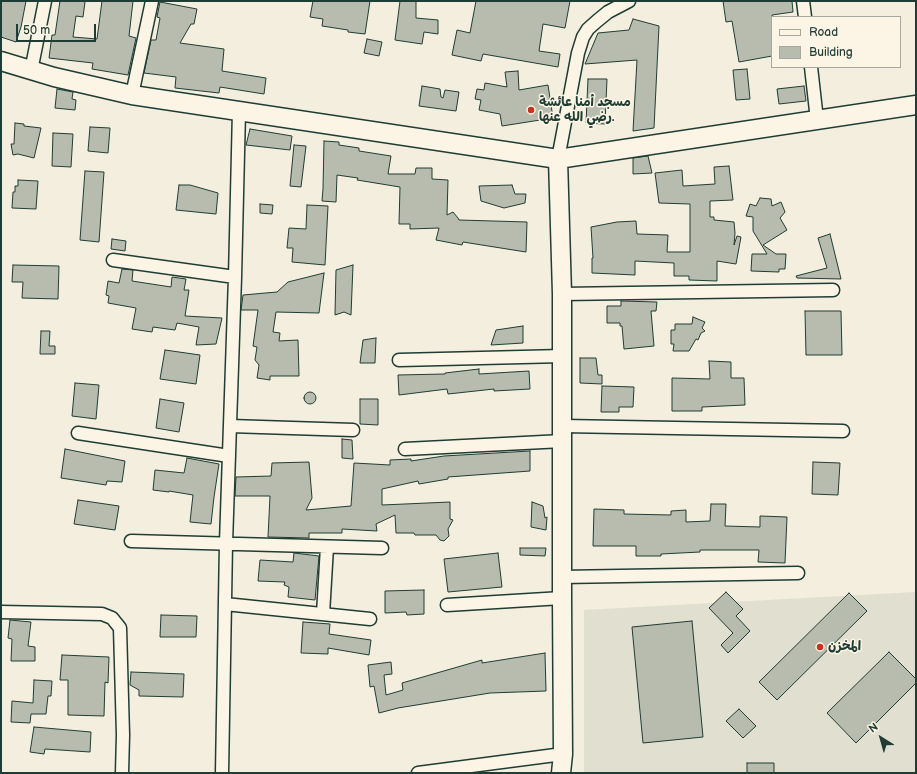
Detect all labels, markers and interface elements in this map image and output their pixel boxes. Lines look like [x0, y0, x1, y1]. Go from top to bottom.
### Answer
scale bar [18, 16, 98, 42]
legend [771, 16, 901, 68]
text: 50 m [23, 23, 50, 38]
text: Road [809, 25, 838, 40]
text: Building [809, 45, 853, 60]
place label: مسجد أمنا عائشة رضي الله عنها. [539, 95, 631, 126]
marker: مسجد أمنا عائشة رضي الله عنها. [526, 105, 536, 115]
place label: المخزن [828, 639, 861, 655]
marker: المخزن [815, 642, 825, 652]
north arrow [861, 718, 901, 758]
text: N [866, 720, 881, 736]

